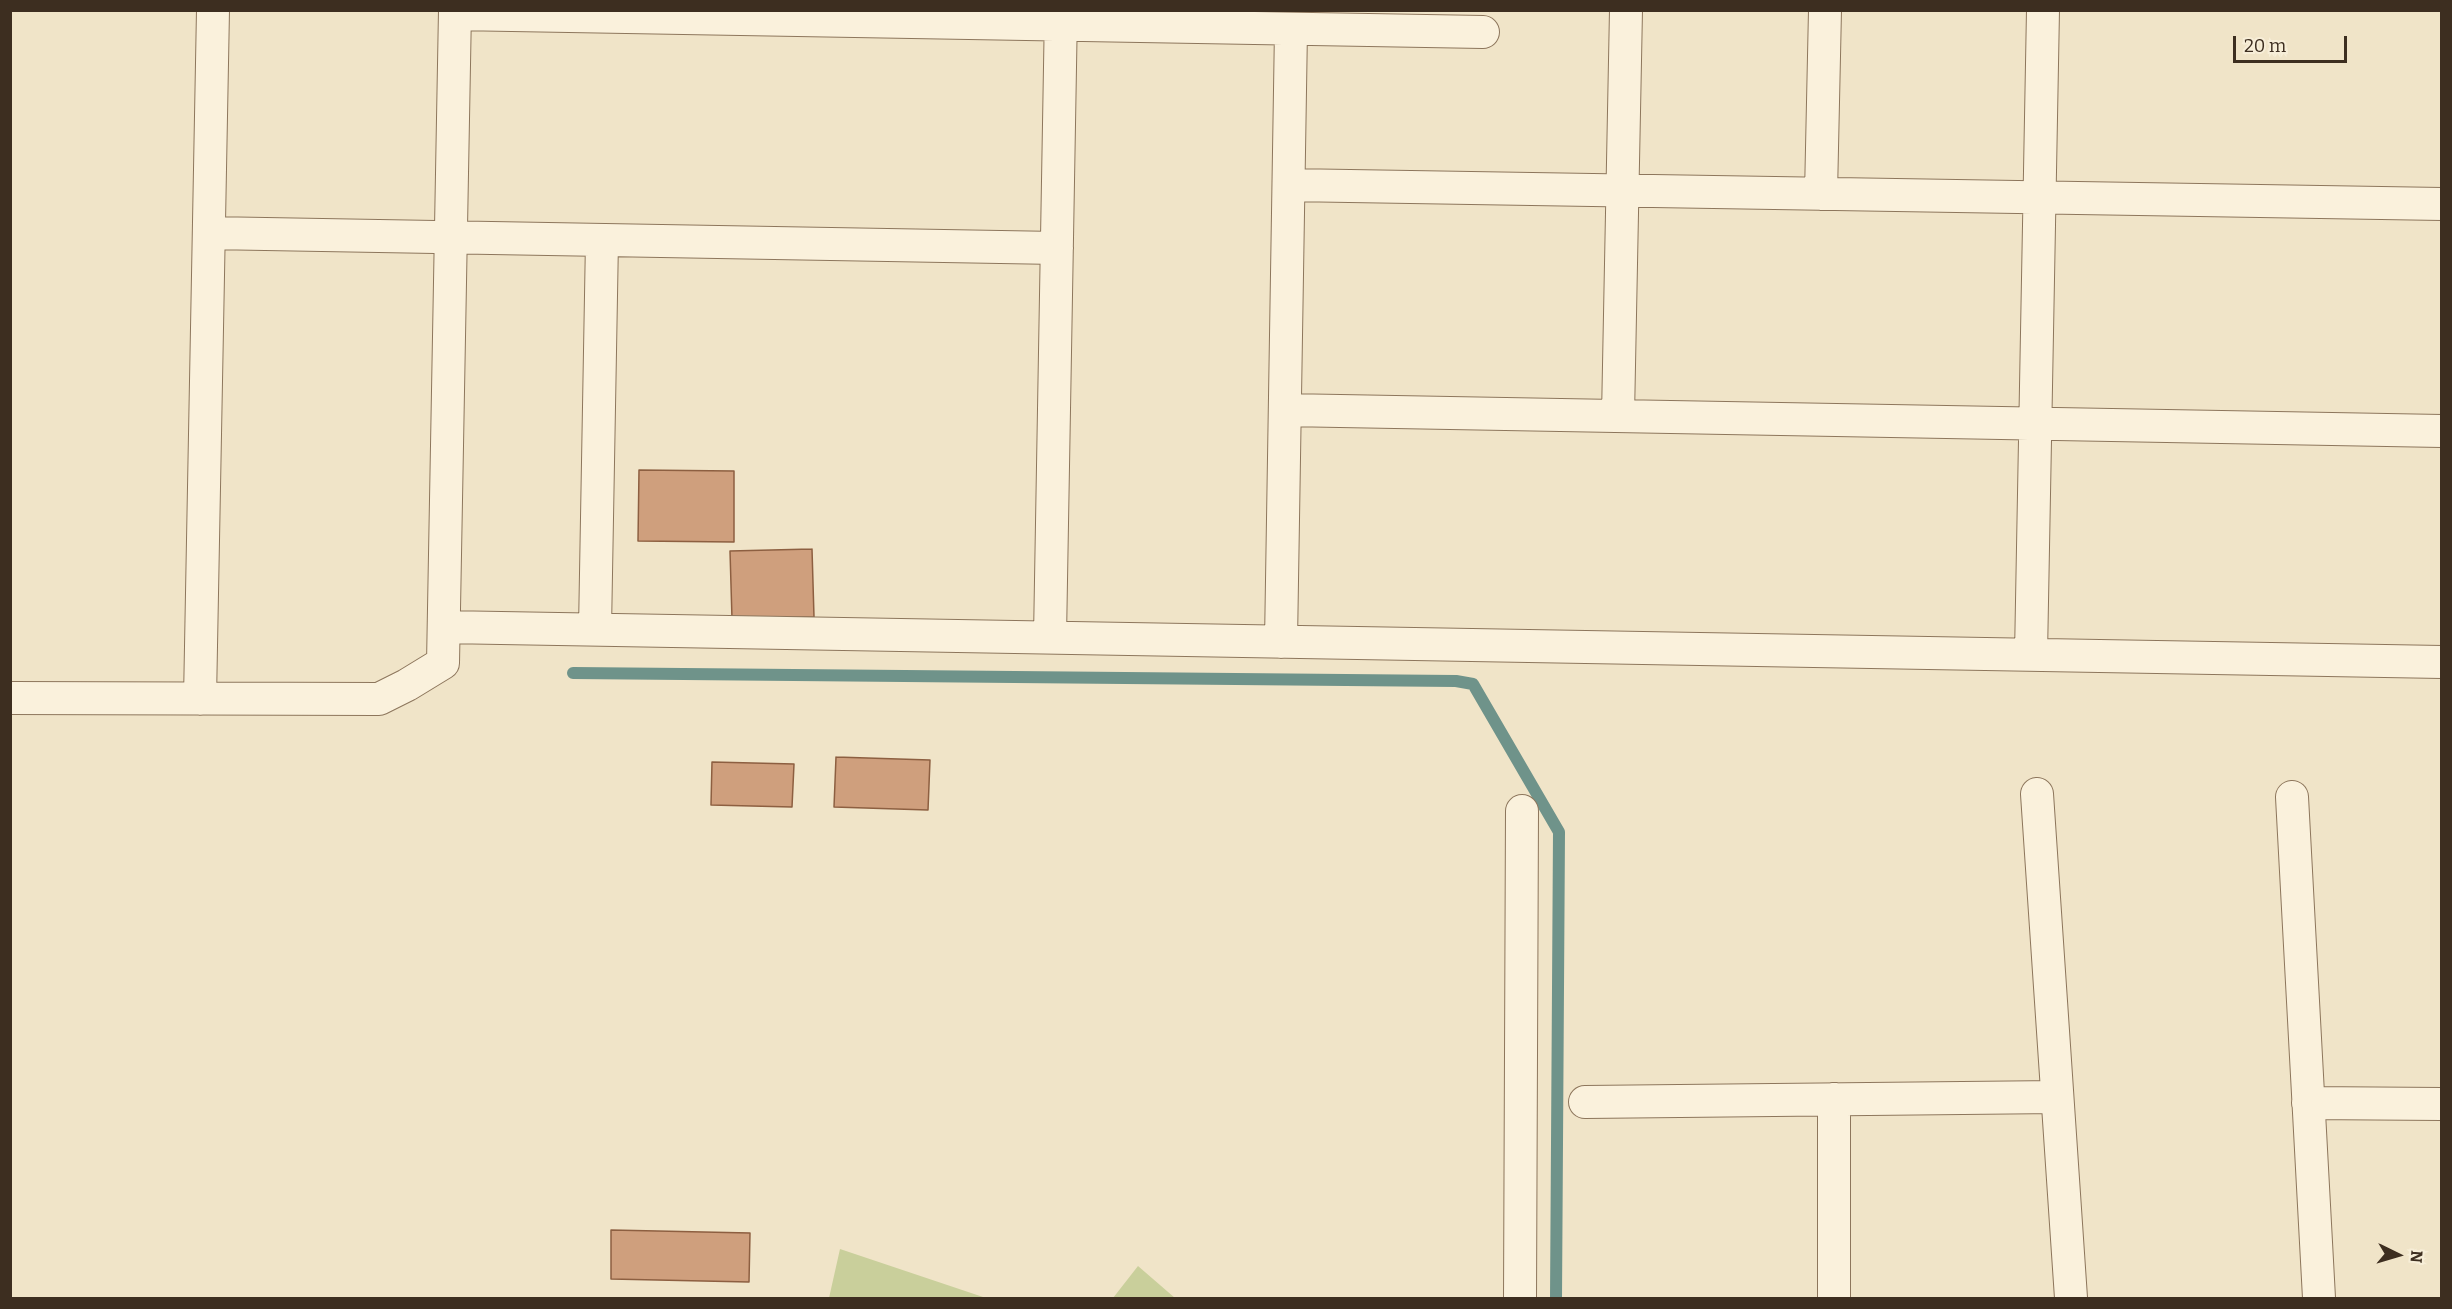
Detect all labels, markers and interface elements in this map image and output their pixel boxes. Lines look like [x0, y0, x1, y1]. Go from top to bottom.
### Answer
scale bar [2236, 24, 2350, 62]
text: 20 m [2244, 35, 2286, 57]
north arrow [2368, 1225, 2428, 1285]
text: N [2406, 1250, 2426, 1264]

